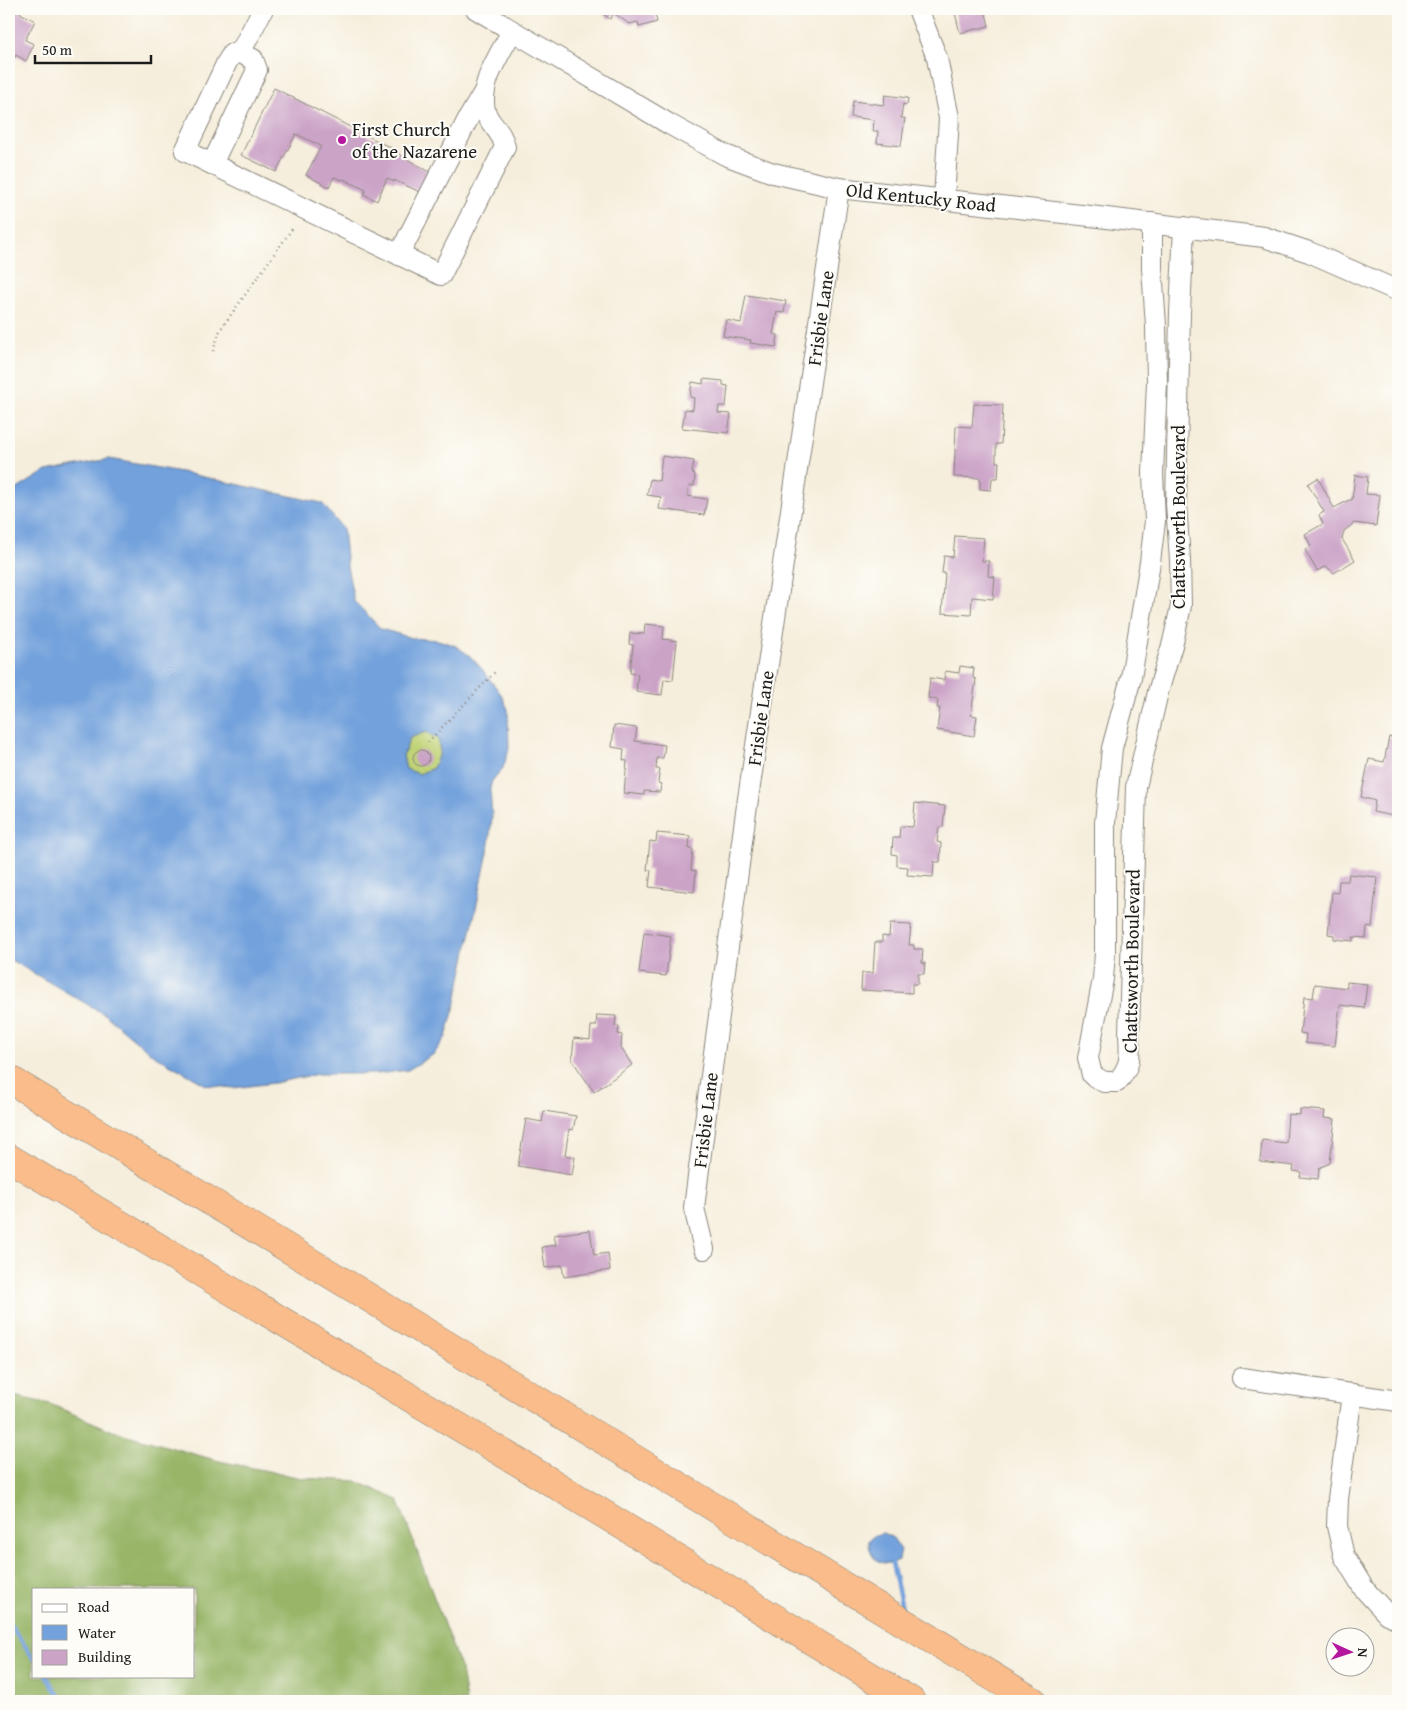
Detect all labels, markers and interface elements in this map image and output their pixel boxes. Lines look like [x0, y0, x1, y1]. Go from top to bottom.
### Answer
scale bar [35, 32, 151, 64]
text: 50 m [42, 39, 73, 60]
place label: First Church of the Nazarene [352, 115, 477, 165]
marker: First Church of the Nazarene [336, 134, 348, 146]
street label: Old Kentucky Road [845, 175, 998, 219]
street label: Frisbie Lane [799, 268, 841, 368]
street label: Chattsworth Boulevard [1164, 424, 1192, 609]
street label: Frisbie Lane [739, 668, 781, 768]
street label: Chattsworth Boulevard [1115, 868, 1147, 1053]
street label: Frisbie Lane [685, 1071, 725, 1169]
legend [32, 1588, 195, 1678]
text: Road [78, 1596, 109, 1617]
text: Water [78, 1622, 116, 1643]
north arrow [1324, 1628, 1374, 1678]
text: Building [78, 1646, 132, 1667]
text: N [1353, 1647, 1373, 1659]

